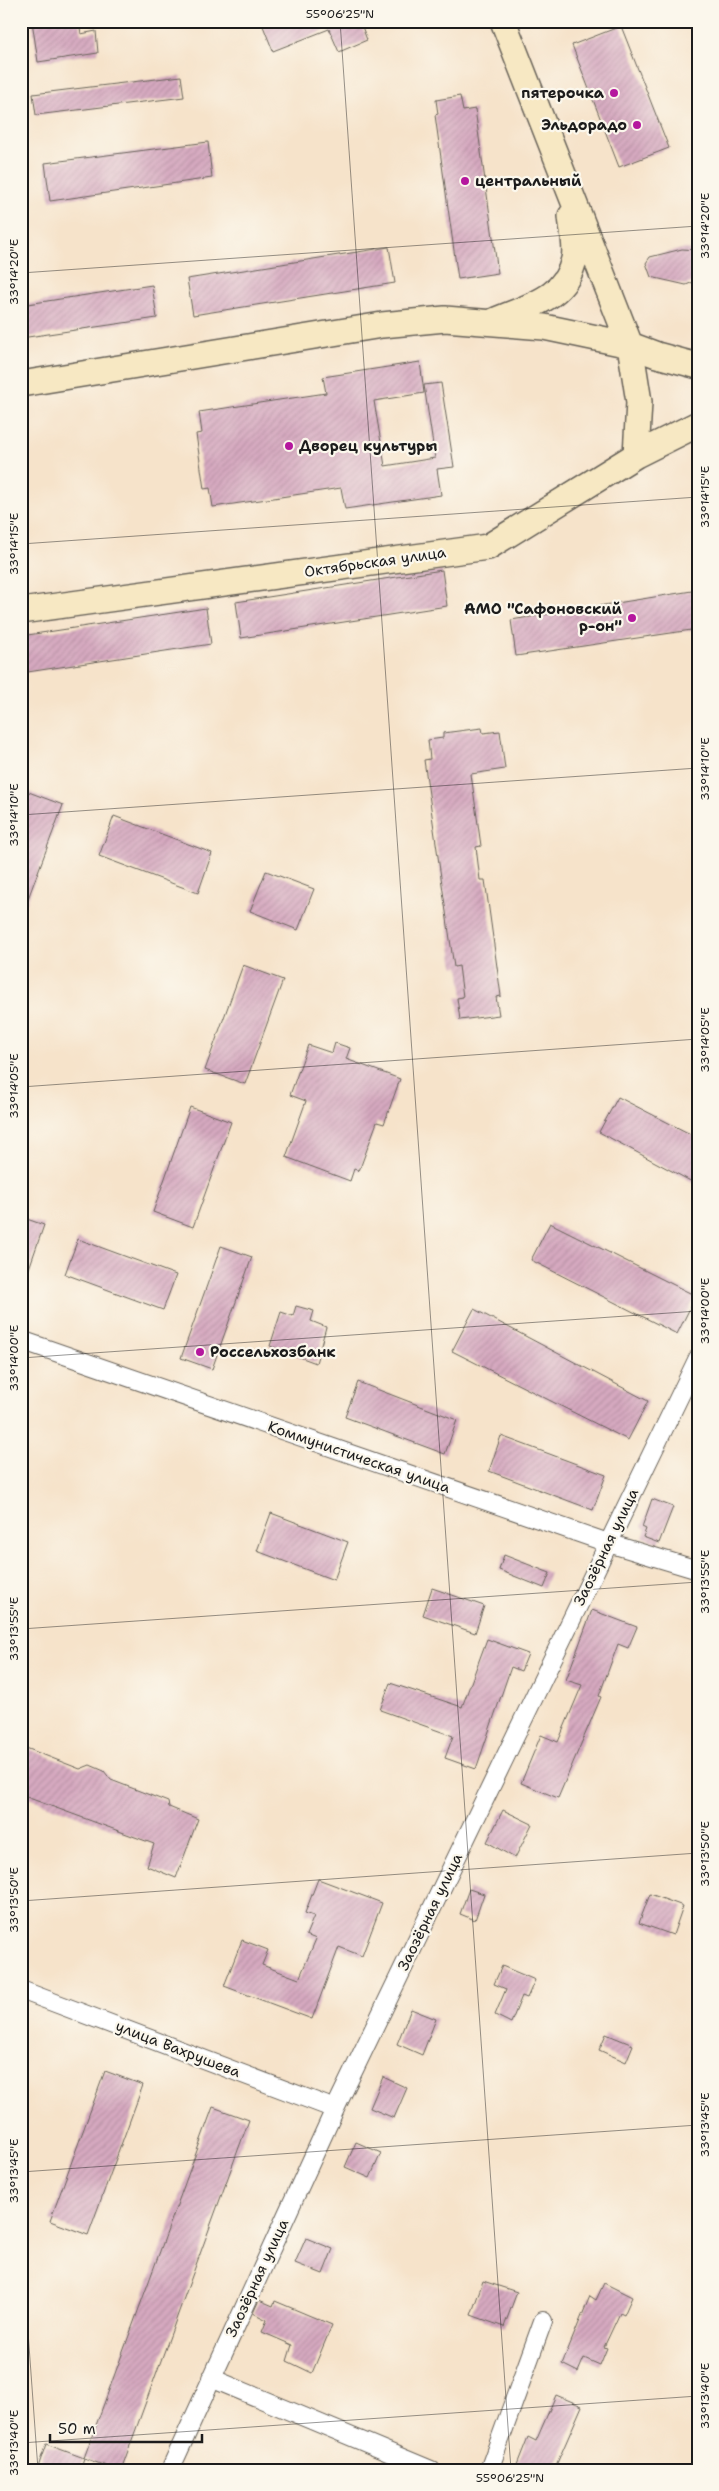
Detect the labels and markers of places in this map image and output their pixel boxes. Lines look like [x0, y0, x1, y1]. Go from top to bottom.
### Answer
place label: пятерочка [521, 83, 605, 103]
marker: пятерочка [608, 87, 620, 99]
place label: Эльдорадо [541, 115, 627, 135]
marker: Эльдорадо [631, 119, 643, 131]
place label: центральный [475, 171, 582, 191]
marker: центральный [459, 175, 471, 187]
place label: Дворец культуры [299, 436, 437, 456]
marker: Дворец культуры [283, 440, 295, 452]
place label: АМО "Сафоновский р-он" [464, 599, 623, 636]
marker: АМО "Сафоновский р-он" [626, 612, 638, 624]
place label: Россельхозбанк [210, 1342, 336, 1362]
marker: Россельхозбанк [194, 1346, 206, 1358]

